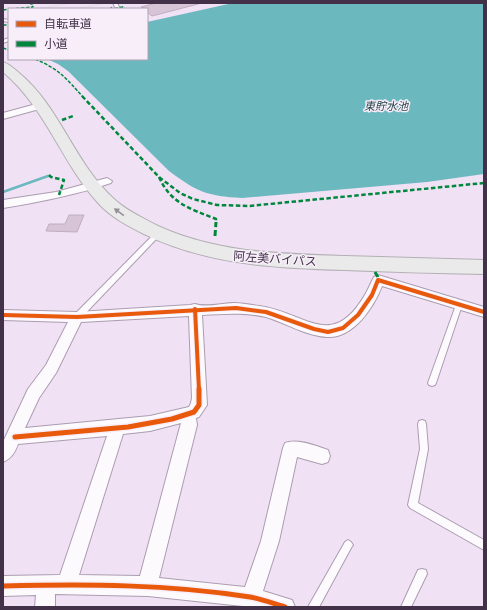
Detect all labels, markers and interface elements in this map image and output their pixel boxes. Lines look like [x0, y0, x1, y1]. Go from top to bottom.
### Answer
legend [8, 8, 148, 60]
text: 自転車道 [44, 17, 92, 31]
text: 小道 [44, 37, 68, 51]
water label: 東貯水池 [364, 100, 409, 113]
one-way arrow [114, 208, 124, 216]
street label: 阿左美バイパス [233, 249, 317, 269]

